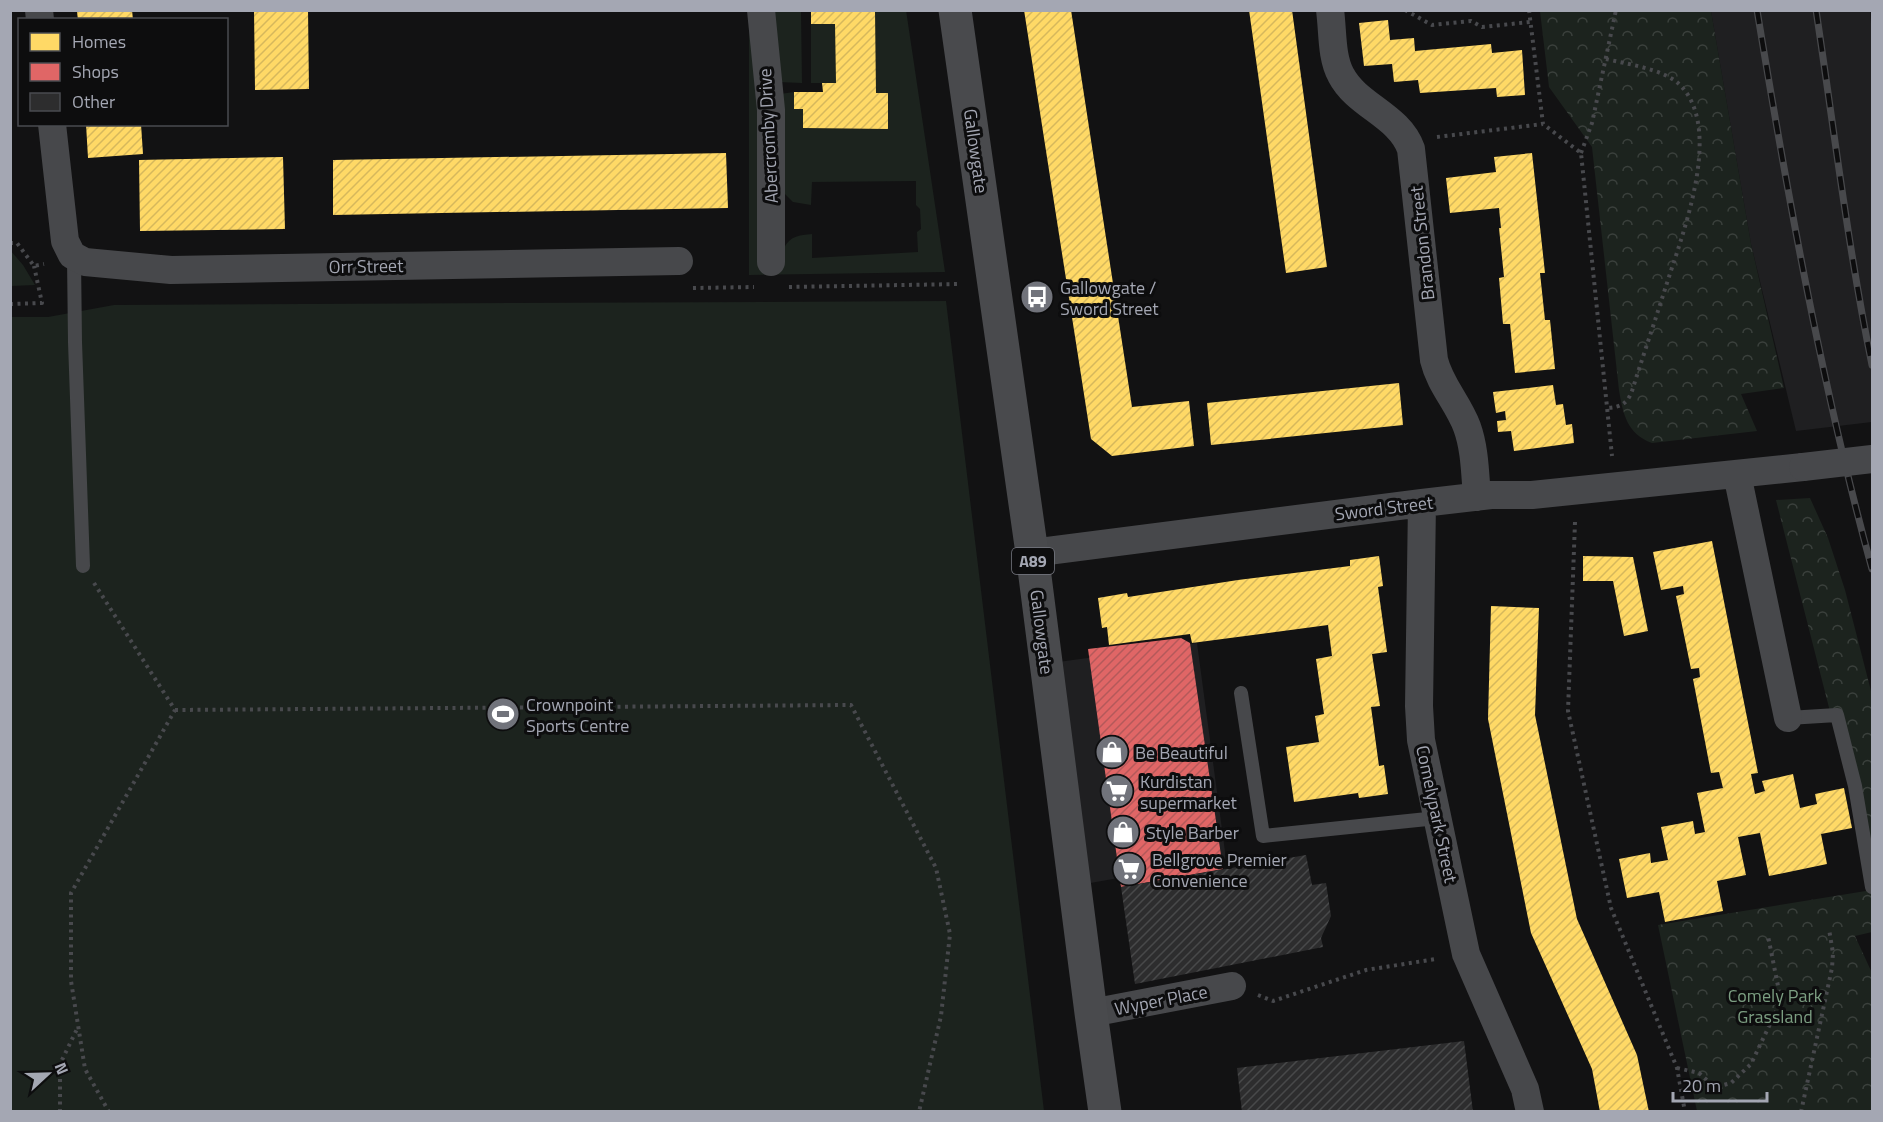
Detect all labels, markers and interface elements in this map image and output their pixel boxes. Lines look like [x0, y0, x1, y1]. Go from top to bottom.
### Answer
legend [18, 18, 228, 126]
text: Homes [72, 28, 126, 55]
text: Shops [72, 58, 119, 85]
street label: Abercromby Drive [751, 68, 785, 204]
text: Other [72, 88, 115, 115]
street label: Gallowgate [957, 107, 995, 195]
street label: Brandon Street [1402, 184, 1441, 302]
street label: Orr Street [328, 252, 404, 280]
place label: Gallowgate / Sword Street [1060, 274, 1159, 322]
bus stop icon: Gallowgate / Sword Street [1019, 279, 1055, 315]
street label: Sword Street [1333, 489, 1435, 527]
road number: A89 [1012, 548, 1054, 574]
street label: Gallowgate [1023, 588, 1061, 676]
place label: Crownpoint Sports Centre [526, 691, 629, 739]
sports icon: Crownpoint Sports Centre [485, 696, 521, 732]
shop icon: Be Beautiful [1094, 734, 1130, 770]
place label: Be Beautiful [1135, 739, 1228, 766]
street label: Comelypark Street [1409, 743, 1465, 886]
place label: Kurdistan supermarket [1140, 768, 1237, 816]
supermarket icon: Kurdistan supermarket [1099, 773, 1135, 809]
shop icon: Style Barber [1105, 814, 1141, 850]
place label: Style Barber [1146, 819, 1239, 846]
place label: Bellgrove Premier Convenience [1152, 846, 1287, 894]
supermarket icon: Bellgrove Premier Convenience [1111, 851, 1147, 887]
street label: Wyper Place [1112, 978, 1210, 1022]
park label: Comely Park Grassland [1728, 982, 1823, 1030]
north arrow [18, 1044, 78, 1104]
text: N [49, 1059, 75, 1078]
scale bar [1673, 1065, 1768, 1103]
text: 20 m [1682, 1072, 1721, 1099]

